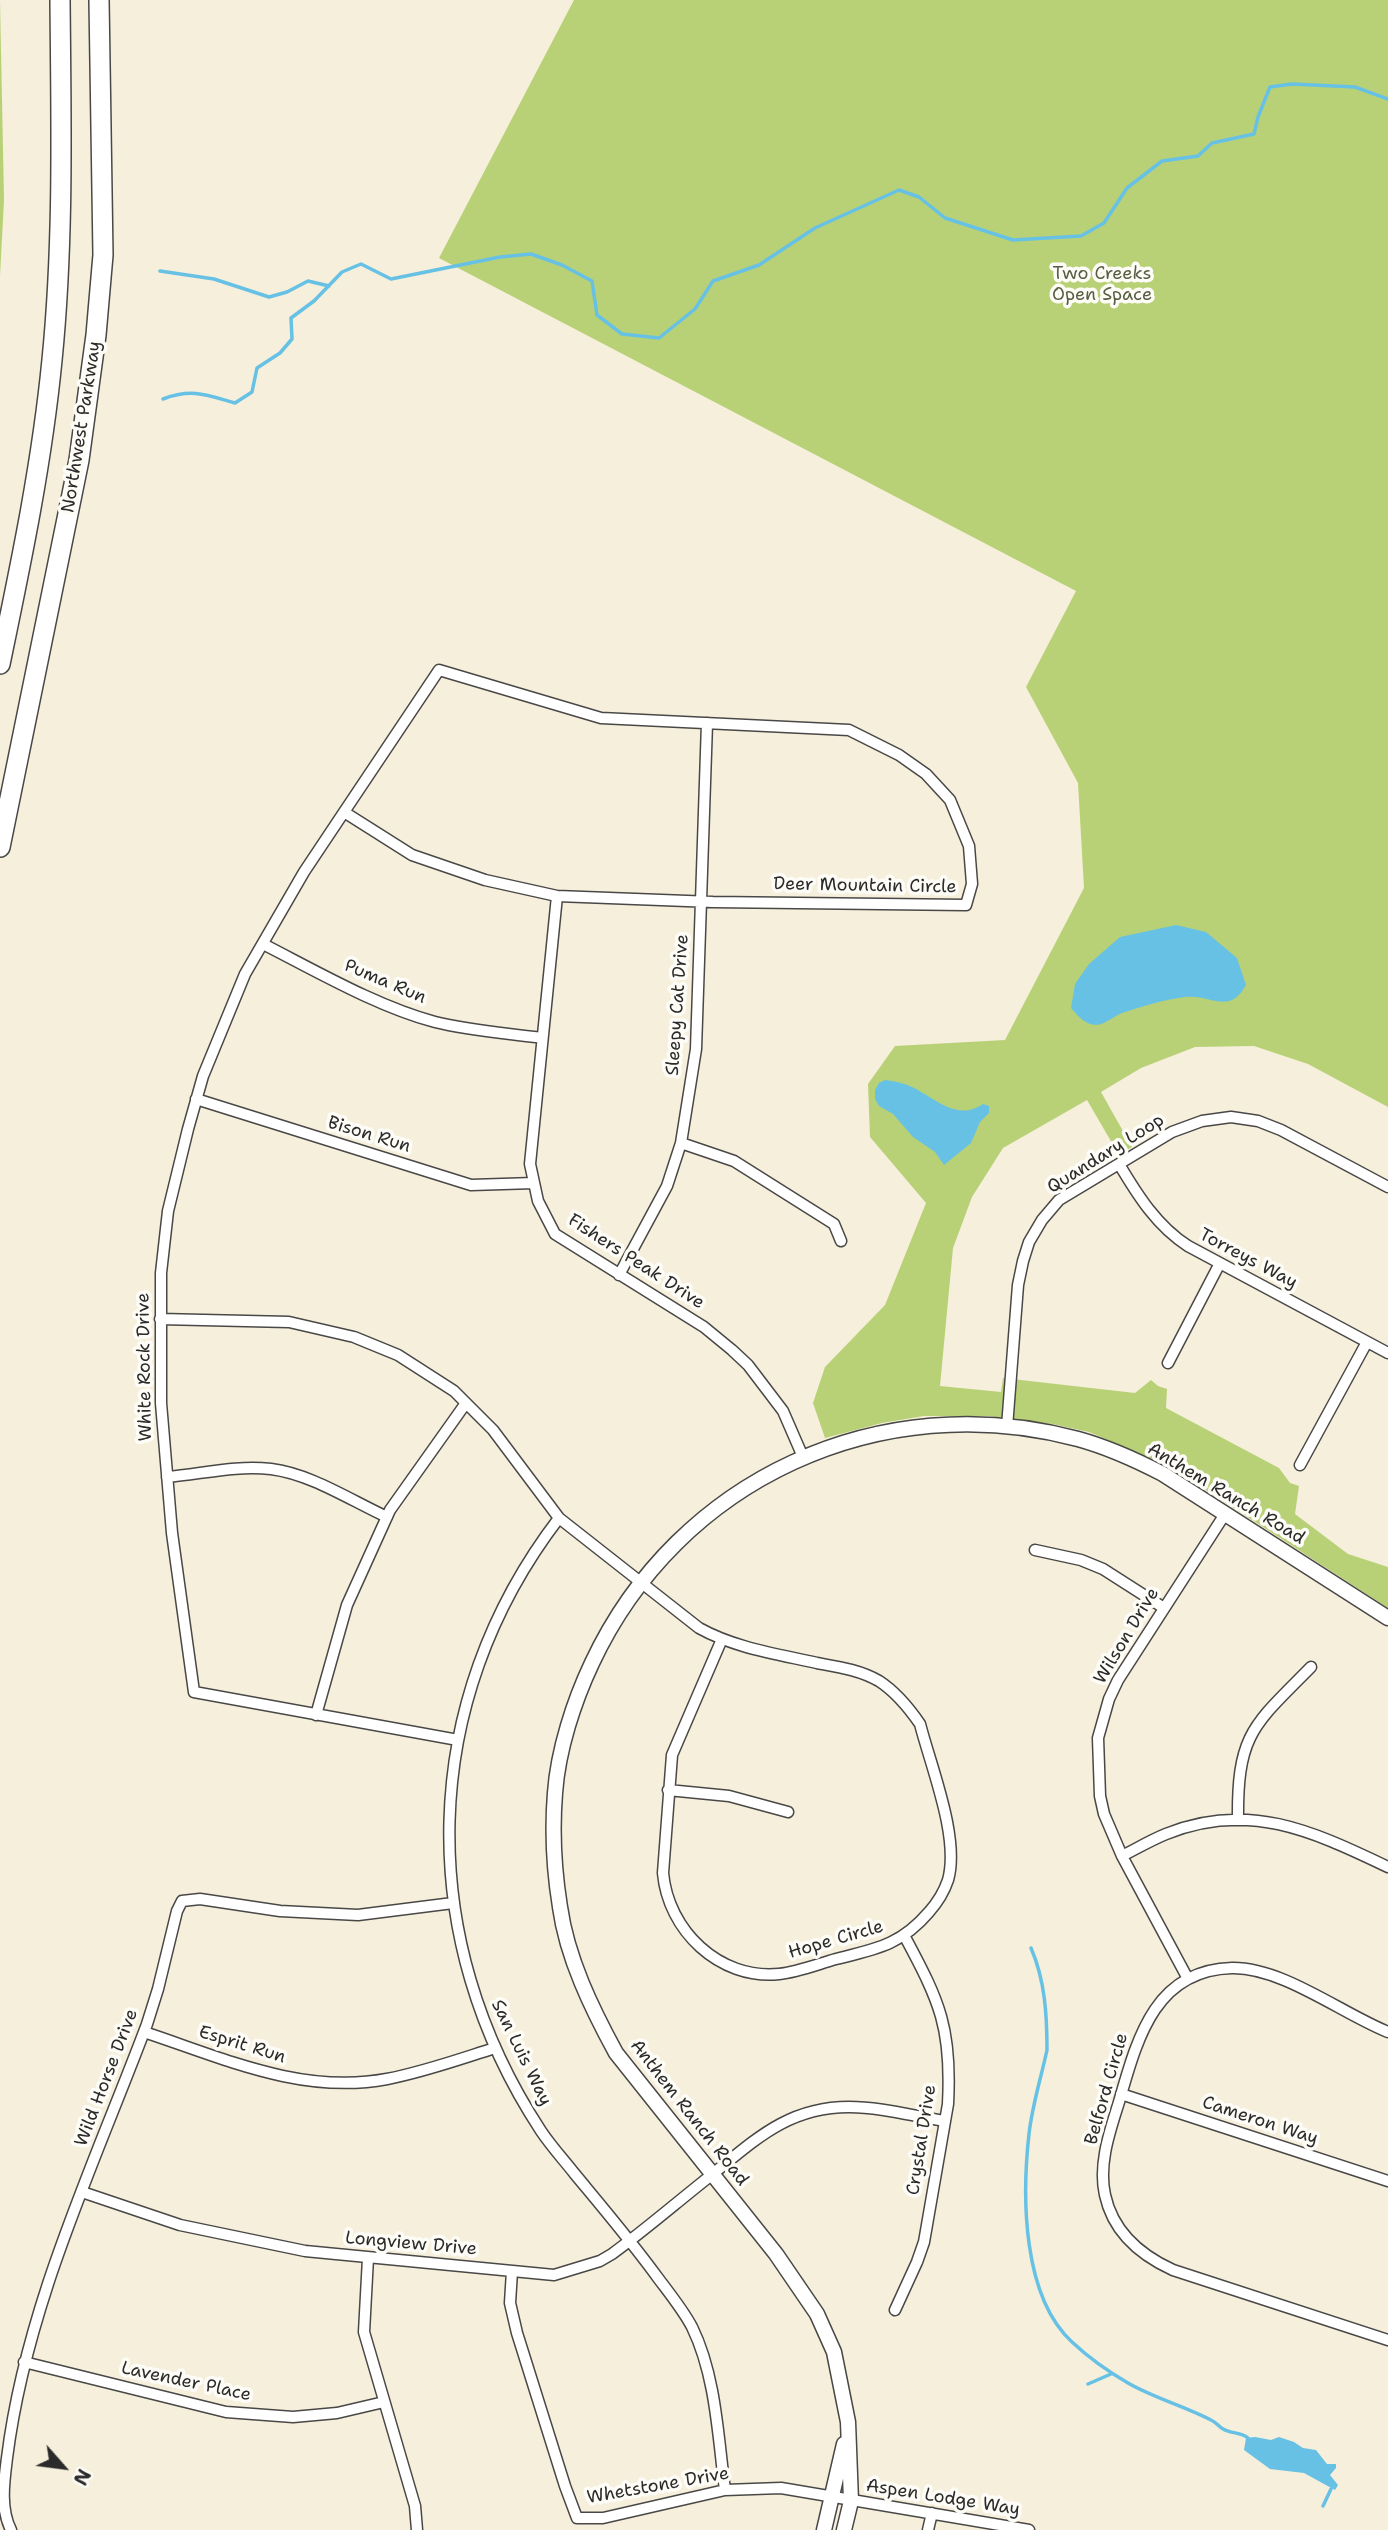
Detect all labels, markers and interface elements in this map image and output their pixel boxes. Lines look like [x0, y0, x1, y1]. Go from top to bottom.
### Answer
park label: Two Creeks Open Space [1052, 263, 1152, 306]
street label: Northwest Parkway [58, 340, 106, 514]
street label: Deer Mountain Circle [773, 874, 957, 898]
street label: Sleepy Cat Drive [662, 933, 694, 1077]
street label: Puma Run [341, 955, 429, 1009]
street label: Quandary Loop [1044, 1109, 1168, 1199]
street label: Bison Run [325, 1112, 413, 1158]
street label: Fishers Peak Drive [564, 1210, 708, 1314]
street label: Torreys Way [1195, 1224, 1301, 1294]
street label: White Rock Drive [133, 1292, 157, 1442]
street label: Anthem Ranch Road [1143, 1439, 1309, 1549]
street label: Wilson Drive [1090, 1584, 1164, 1688]
street label: Hope Circle [786, 1916, 886, 1964]
street label: San Luis Way [486, 1997, 556, 2109]
street label: Wild Horse Drive [71, 2006, 143, 2150]
street label: Esprit Run [196, 2022, 288, 2068]
street label: Belford Circle [1081, 2031, 1133, 2147]
street label: Anthem Ranch Road [625, 2036, 753, 2190]
street label: Crystal Drive [903, 2083, 941, 2197]
street label: Cameron Way [1199, 2092, 1321, 2150]
street label: Longview Drive [344, 2227, 478, 2261]
street label: Lavender Place [119, 2358, 253, 2406]
north arrow [28, 2432, 98, 2502]
street label: Whetstone Drive [585, 2463, 731, 2509]
text: N [67, 2465, 97, 2490]
street label: Aspen Lodge Way [865, 2475, 1021, 2521]

